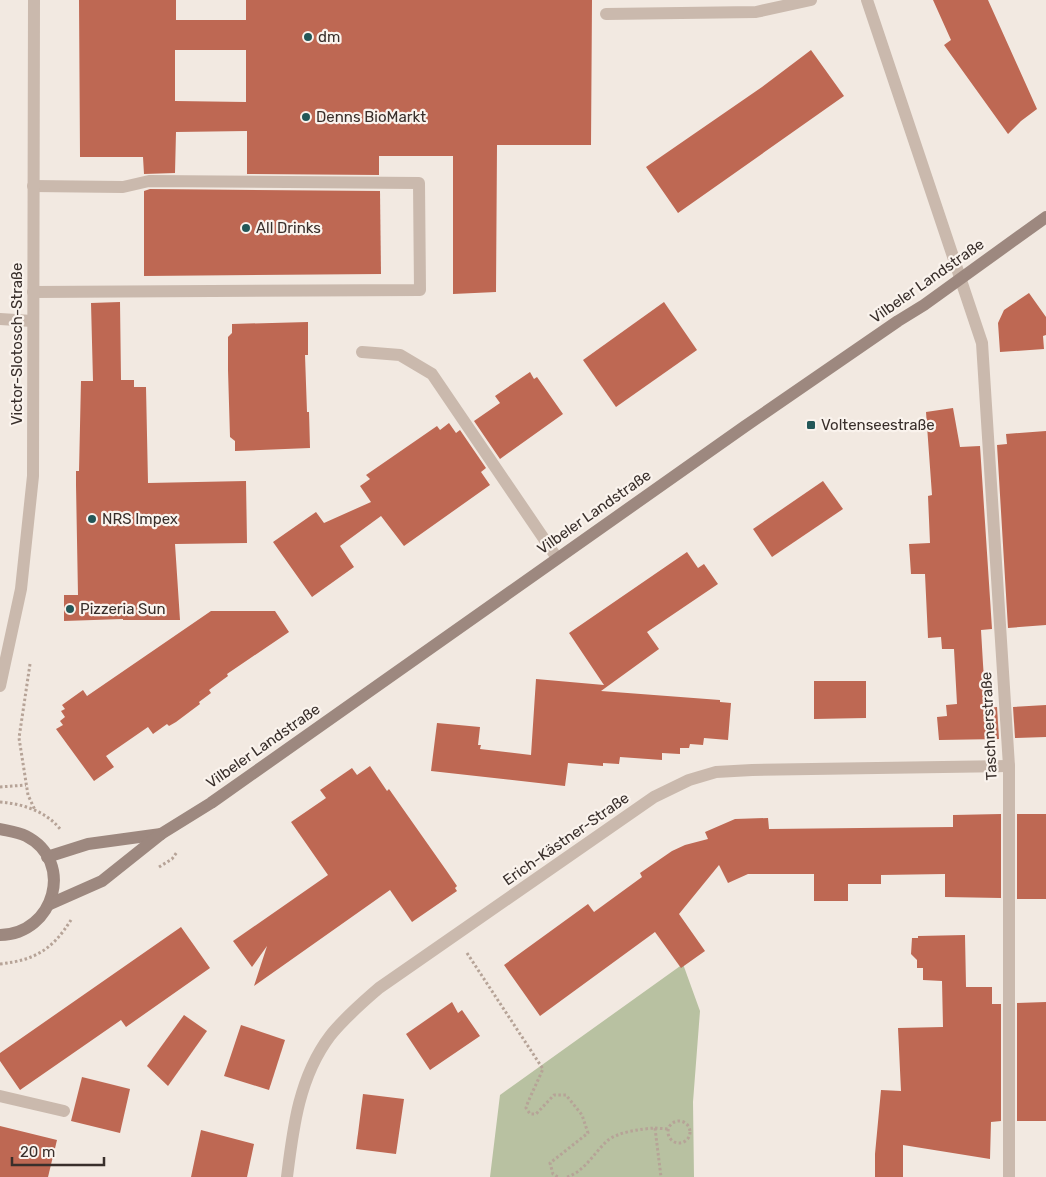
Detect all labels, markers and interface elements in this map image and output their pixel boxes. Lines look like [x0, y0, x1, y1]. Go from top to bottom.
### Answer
place label: dm [318, 28, 340, 46]
marker: dm [302, 31, 314, 43]
place label: Denns BioMarkt [316, 108, 426, 126]
marker: Denns BioMarkt [300, 111, 312, 123]
place label: All Drinks [256, 219, 321, 237]
marker: All Drinks [240, 222, 252, 234]
street label: Vilbeler Landstraße [867, 235, 987, 327]
street label: Victor-Slotosch-Straße [8, 263, 26, 425]
place label: Voltenseestraße [821, 416, 935, 434]
marker: Voltenseestraße [805, 419, 817, 431]
street label: Vilbeler Landstraße [534, 466, 654, 558]
place label: NRS Impex [102, 510, 178, 528]
marker: NRS Impex [86, 513, 98, 525]
place label: Pizzeria Sun [80, 600, 166, 618]
marker: Pizzeria Sun [64, 603, 76, 615]
street label: Taschnerstraße [977, 671, 1001, 781]
street label: Vilbeler Landstraße [203, 700, 323, 792]
street label: Erich-Kästner-Straße [500, 789, 632, 889]
scale bar [12, 1134, 105, 1166]
text: 20 m [20, 1143, 55, 1161]

